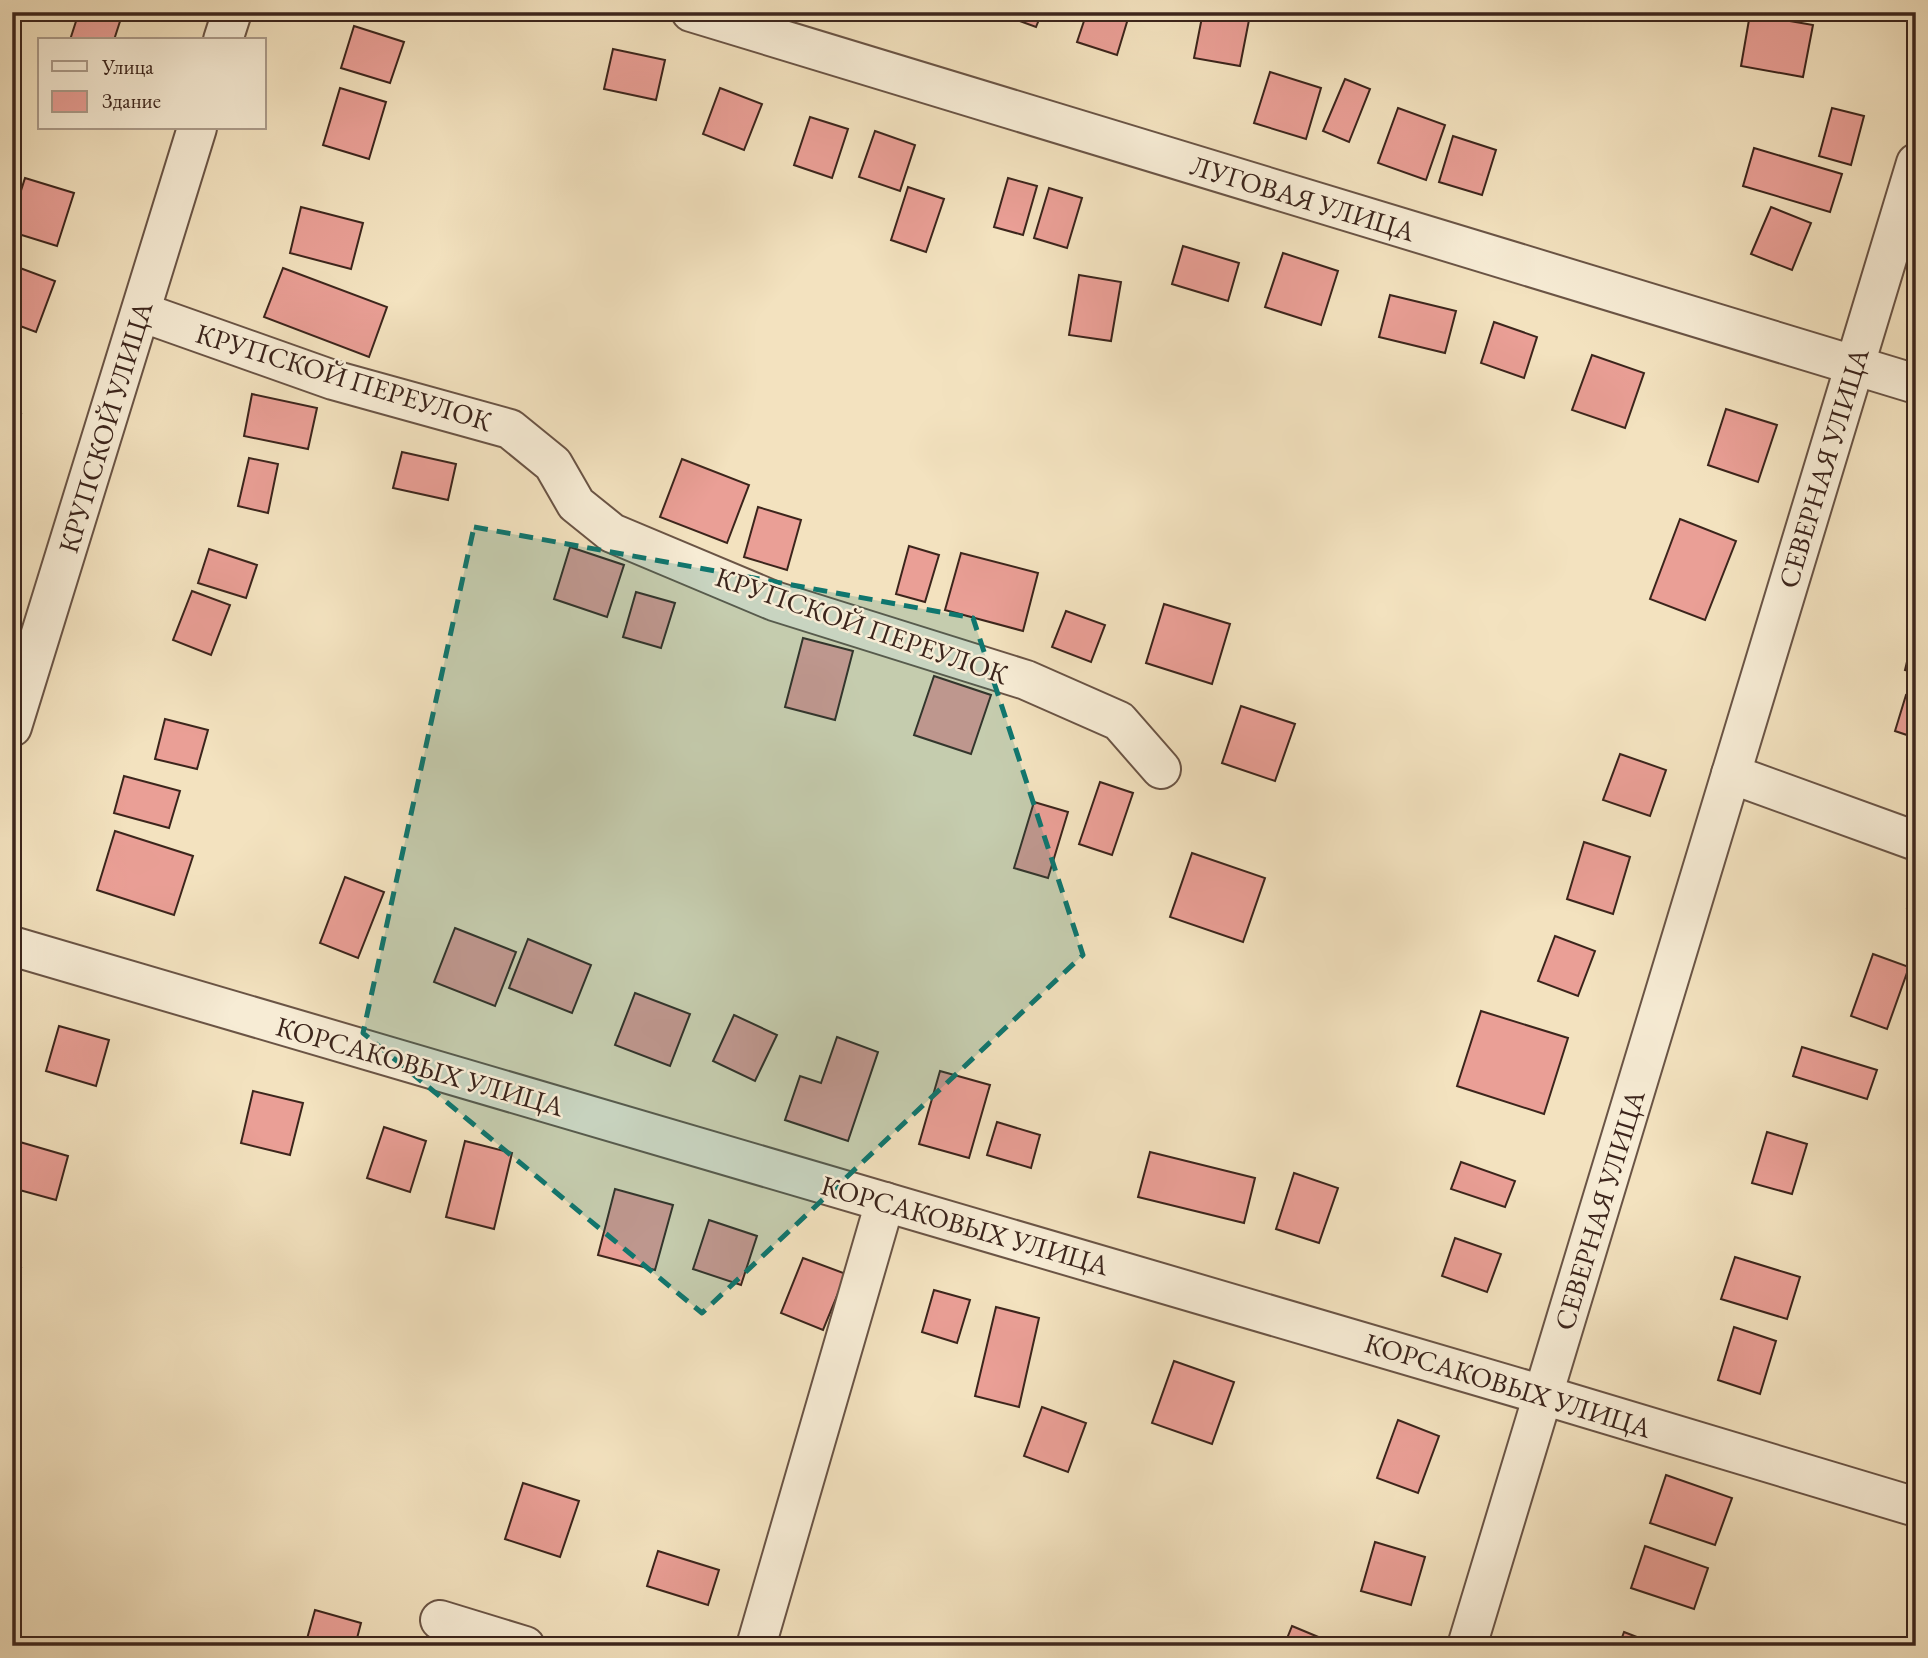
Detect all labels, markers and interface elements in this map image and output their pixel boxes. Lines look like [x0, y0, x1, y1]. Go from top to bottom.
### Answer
legend [38, 38, 266, 130]
text: Улица [101, 53, 154, 80]
text: Здание [102, 87, 161, 114]
street label: ЛУГОВАЯ УЛИЦА [1187, 147, 1420, 249]
street label: КРУПСКОЙ УЛИЦА [50, 296, 161, 557]
street label: КРУПСКОЙ ПЕРЕУЛОК [192, 315, 497, 439]
street label: СЕВЕРНАЯ УЛИЦА [1769, 343, 1877, 592]
street label: КРУПСКОЙ ПЕРЕУЛОК [711, 558, 1014, 692]
street label: КОРСАКОВЫХ УЛИЦА [272, 1008, 569, 1124]
street label: СЕВЕРНАЯ УЛИЦА [1545, 1085, 1653, 1334]
street label: КОРСАКОВЫХ УЛИЦА [817, 1167, 1114, 1283]
street label: КОРСАКОВЫХ УЛИЦА [1360, 1324, 1656, 1446]

